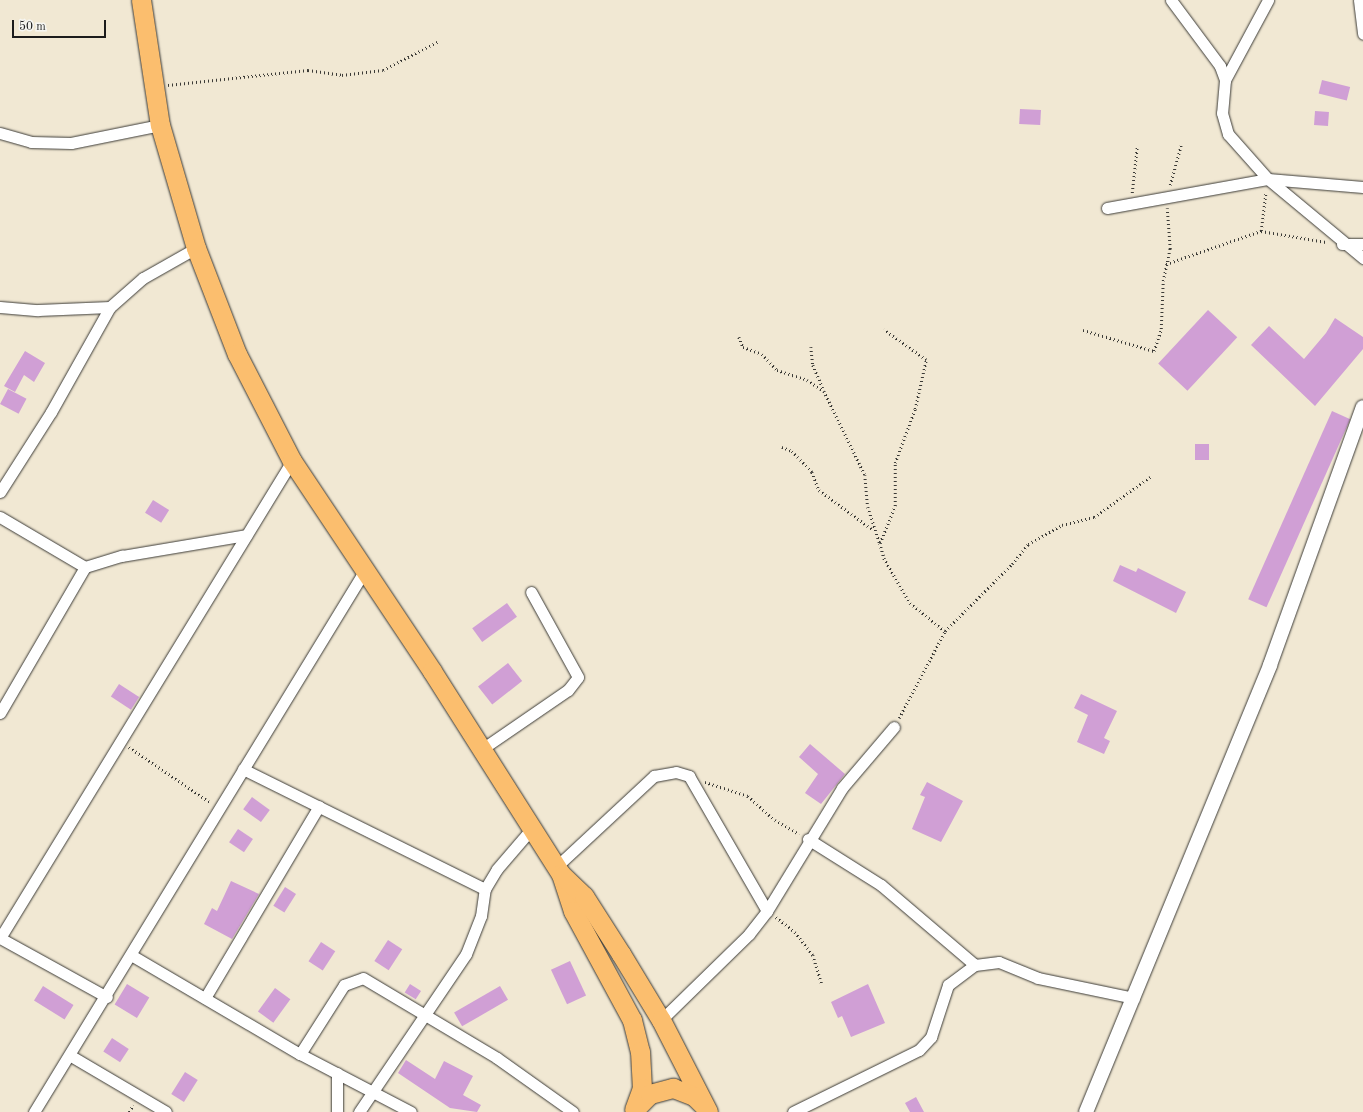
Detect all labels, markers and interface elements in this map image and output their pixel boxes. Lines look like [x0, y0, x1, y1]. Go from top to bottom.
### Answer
scale bar [14, 12, 108, 38]
text: 50 m [19, 21, 46, 33]

